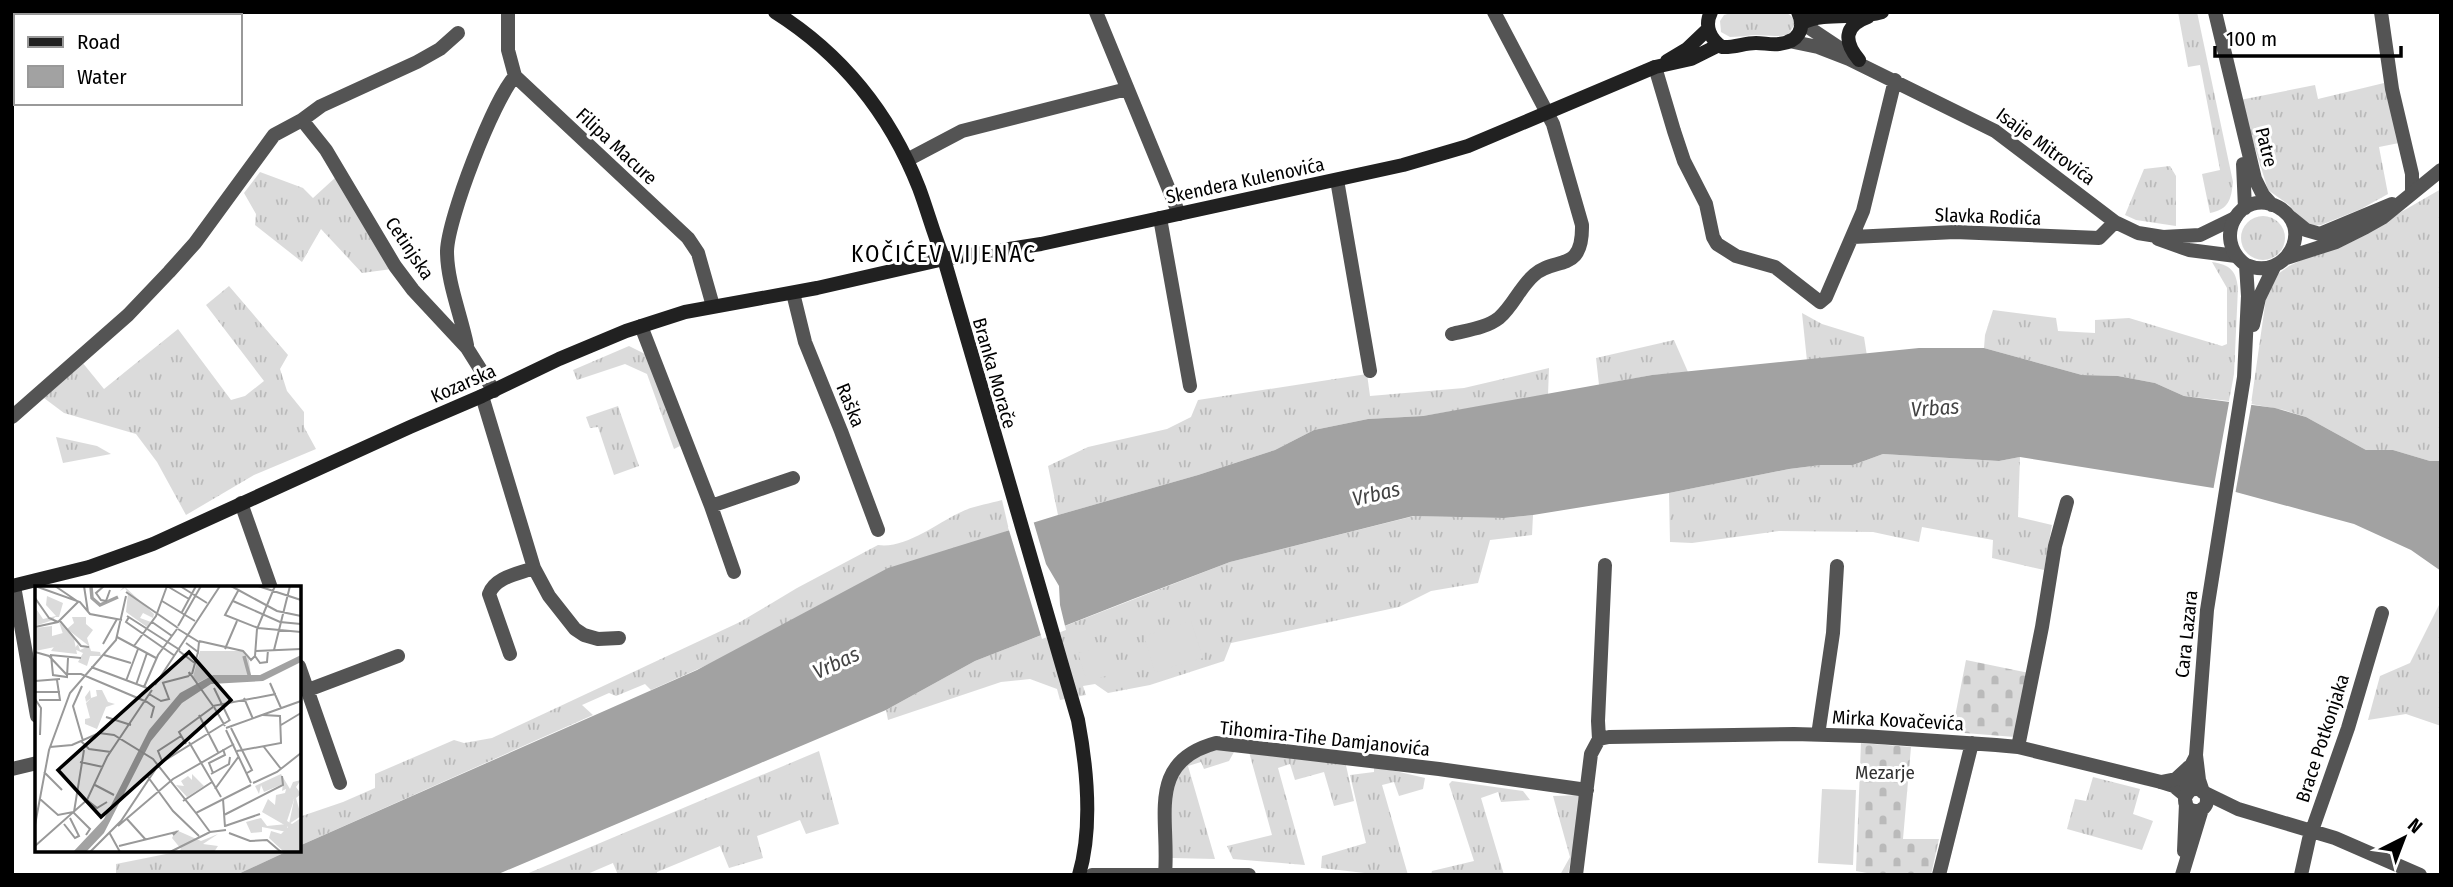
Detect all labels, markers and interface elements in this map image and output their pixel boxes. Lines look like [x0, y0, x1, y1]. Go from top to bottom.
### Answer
legend [14, 14, 242, 105]
scale bar [2215, 14, 2400, 58]
text: 100 m [2226, 26, 2277, 52]
text: Road [77, 29, 121, 55]
text: Water [77, 64, 127, 90]
street label: Filipa Macure [571, 103, 662, 190]
street label: Isaije Mitrovića [1992, 103, 2100, 190]
street label: Patre [2251, 125, 2283, 169]
street label: Skendera Kulenovića [1164, 152, 1326, 209]
street label: Slavka Rodića [1934, 203, 2042, 230]
street label: Cetinjska [380, 213, 439, 284]
district label: KOČIĆEV VIJENAC [851, 239, 1037, 268]
street label: Branka Morače [968, 315, 1021, 431]
street label: Kozarska [427, 359, 499, 408]
street label: Raška [831, 380, 870, 431]
water label: Vrbas [1910, 393, 1960, 423]
water label: Vrbas [1349, 476, 1403, 512]
inset map [35, 586, 301, 852]
street label: Cara Lazara [2170, 589, 2203, 679]
water label: Vrbas [809, 641, 864, 685]
street label: Brace Potkonjaka [2291, 671, 2354, 805]
street label: Mirka Kovačevića [1831, 706, 1965, 735]
street label: Tihomira-Tihe Damjanovića [1219, 716, 1431, 761]
park label: Mezarje [1855, 761, 1915, 784]
north arrow [2369, 803, 2439, 873]
text: N [2403, 813, 2427, 838]

